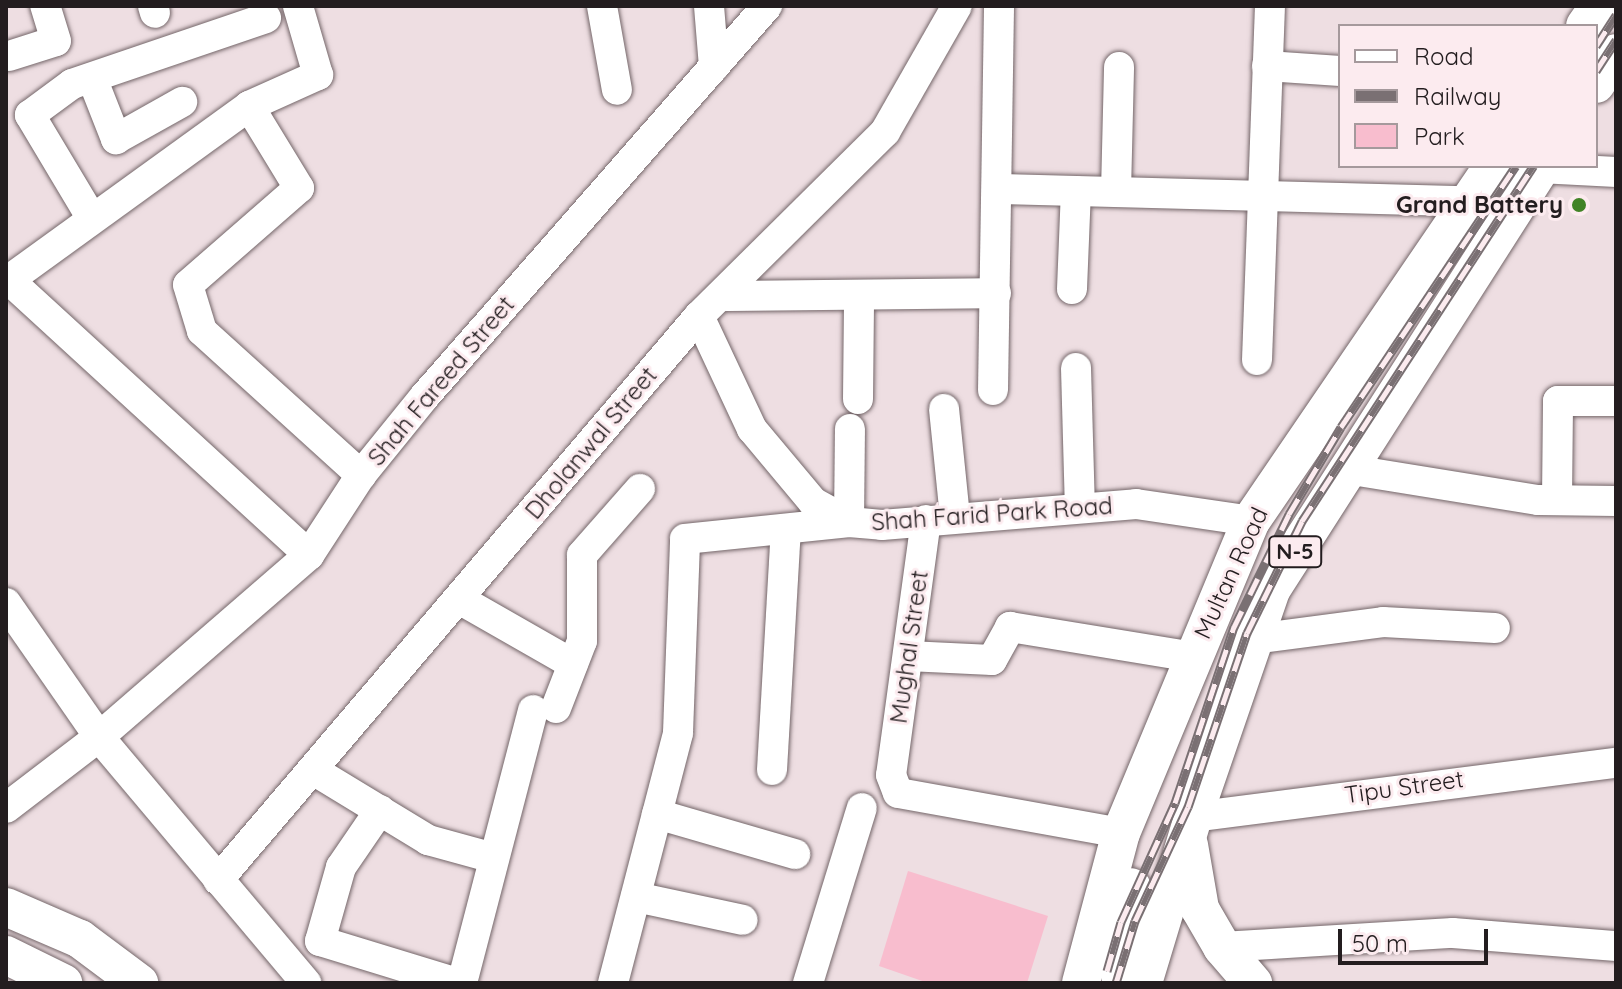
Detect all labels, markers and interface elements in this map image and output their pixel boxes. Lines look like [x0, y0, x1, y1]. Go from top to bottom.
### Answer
legend [1338, 24, 1598, 168]
text: Road [1414, 41, 1474, 71]
text: Railway [1414, 81, 1501, 111]
text: Park [1414, 121, 1465, 151]
place label: Grand Battery [1396, 191, 1563, 219]
marker: Grand Battery [1570, 196, 1588, 214]
street label: Shah Fareed Street [362, 291, 520, 471]
street label: Dholanwal Street [519, 361, 663, 525]
street label: Shah Farid Park Road [870, 491, 1114, 537]
street label: Multan Road [1188, 503, 1274, 643]
road number: N-5 [1267, 534, 1323, 570]
street label: Mughal Street [884, 569, 934, 725]
street label: Tipu Street [1343, 764, 1465, 810]
scale bar [1342, 913, 1492, 963]
text: 50 m [1352, 928, 1408, 958]

